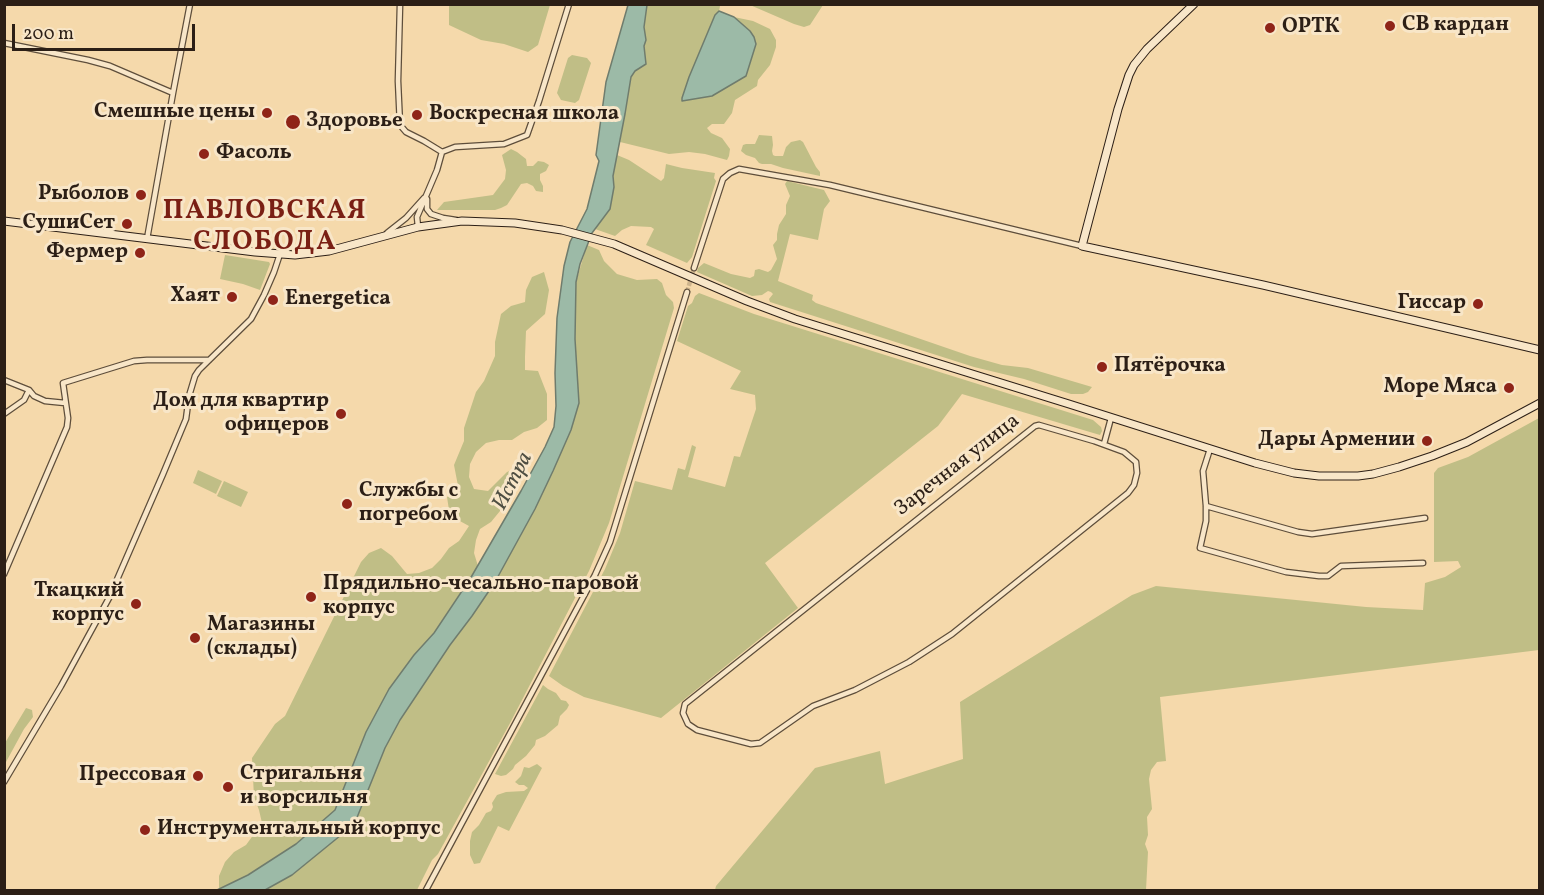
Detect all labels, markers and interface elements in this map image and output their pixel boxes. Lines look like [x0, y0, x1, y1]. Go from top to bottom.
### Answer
scale bar [15, 12, 198, 50]
place label: СВ кардан [1402, 13, 1509, 39]
place label: ОРТК [1282, 15, 1340, 41]
marker: СВ кардан [1383, 19, 1397, 33]
marker: ОРТК [1263, 21, 1277, 35]
text: 200 m [23, 22, 74, 47]
place label: Смешные цены [94, 100, 255, 126]
place label: Воскресная школа [429, 102, 619, 128]
marker: Смешные цены [260, 106, 274, 120]
marker: Воскресная школа [410, 108, 424, 122]
place label: Здоровье [306, 109, 403, 135]
marker: Здоровье [284, 113, 302, 131]
place label: Фасоль [216, 141, 292, 167]
marker: Фасоль [197, 147, 211, 161]
place label: Рыболов [38, 182, 129, 208]
marker: Рыболов [134, 188, 148, 202]
district label: ПАВЛОВСКАЯ СЛОБОДА [163, 197, 367, 260]
place label: СушиСет [23, 211, 115, 237]
marker: СушиСет [120, 217, 134, 231]
place label: Фермер [46, 240, 128, 266]
marker: Фермер [133, 246, 147, 260]
place label: Хаят [170, 284, 220, 310]
place label: Energetica [285, 287, 391, 313]
marker: Хаят [225, 290, 239, 304]
place label: Гиссар [1398, 291, 1466, 317]
marker: Energetica [266, 293, 280, 307]
marker: Гиссар [1471, 297, 1485, 311]
place label: Пятёрочка [1114, 354, 1226, 380]
marker: Пятёрочка [1095, 360, 1109, 374]
place label: Море Мяса [1383, 375, 1497, 401]
marker: Море Мяса [1502, 381, 1516, 395]
place label: Дом для квартир офицеров [153, 389, 329, 439]
marker: Дом для квартир офицеров [334, 407, 348, 421]
street label: Заречная улица [890, 409, 1026, 523]
place label: Дары Армении [1258, 428, 1415, 454]
marker: Дары Армении [1420, 434, 1434, 448]
water label: Истра [488, 448, 540, 516]
place label: Службы с погребом [359, 479, 458, 529]
marker: Службы с погребом [340, 497, 354, 511]
place label: Прядильно-чесально-паровой корпус [323, 572, 639, 622]
place label: Ткацкий корпус [34, 579, 124, 629]
marker: Прядильно-чесально-паровой корпус [304, 590, 318, 604]
marker: Ткацкий корпус [129, 597, 143, 611]
place label: Магазины (склады) [207, 613, 315, 663]
marker: Магазины (склады) [188, 631, 202, 645]
place label: Стригальня и ворсильня [240, 762, 368, 812]
place label: Прессовая [79, 763, 186, 789]
marker: Прессовая [191, 769, 205, 783]
marker: Стригальня и ворсильня [221, 780, 235, 794]
place label: Инструментальный корпус [157, 817, 440, 843]
marker: Инструментальный корпус [138, 823, 152, 837]

